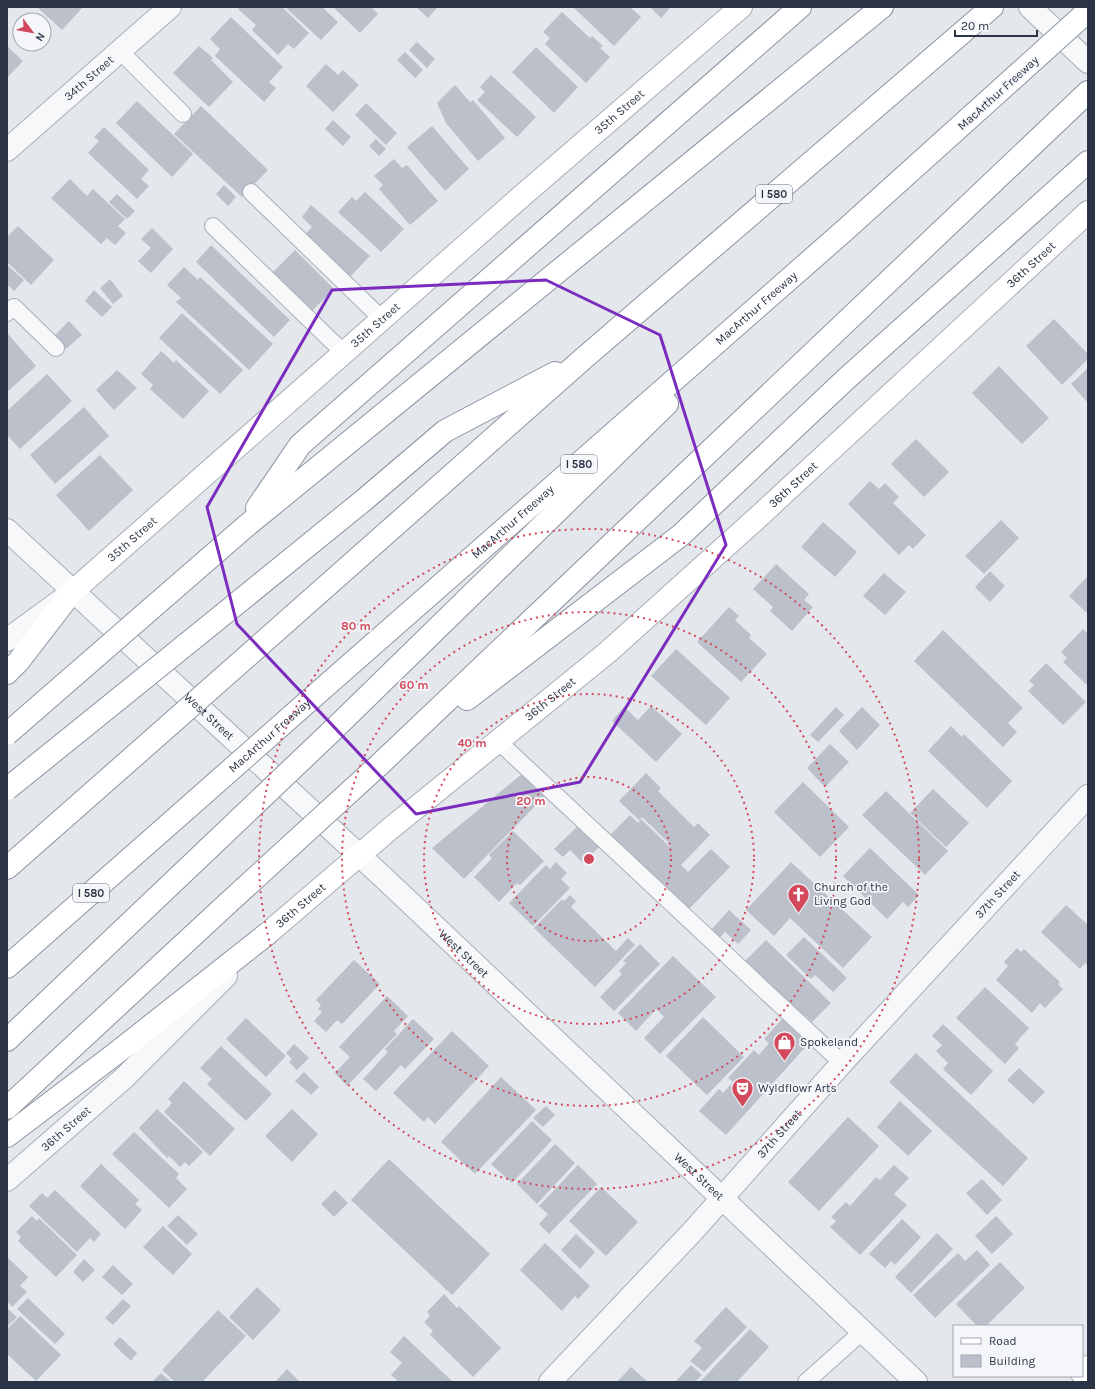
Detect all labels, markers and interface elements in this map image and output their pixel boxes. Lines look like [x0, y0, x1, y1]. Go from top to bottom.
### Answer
north arrow [12, 12, 52, 52]
scale bar [955, 12, 1037, 38]
text: 20 m [961, 19, 989, 33]
text: N [32, 30, 48, 44]
street label: 34th Street [61, 52, 117, 104]
street label: MacArthur Freeway [955, 53, 1042, 133]
street label: 35th Street [591, 86, 648, 137]
road number: I 580 [756, 185, 792, 203]
street label: 36th Street [1004, 238, 1059, 291]
street label: MacArthur Freeway [712, 268, 800, 348]
street label: 35th Street [348, 299, 403, 351]
road number: I 580 [561, 455, 597, 473]
street label: 36th Street [766, 458, 821, 511]
street label: MacArthur Freeway [469, 482, 557, 562]
street label: 35th Street [104, 513, 160, 565]
text: 80 m [341, 619, 371, 633]
street label: 36th Street [522, 674, 579, 724]
text: 60 m [399, 678, 429, 692]
street label: West Street [181, 690, 237, 743]
street label: MacArthur Freeway [226, 696, 313, 775]
text: 40 m [457, 736, 487, 750]
text: 20 m [516, 794, 546, 808]
centre of rings [582, 852, 596, 866]
street label: 37th Street [972, 867, 1023, 921]
street label: 36th Street [272, 880, 329, 931]
place label: Church of the Living God [814, 880, 888, 908]
church icon: Church of the Living God [786, 881, 812, 914]
road number: I 580 [73, 884, 109, 902]
street label: West Street [436, 927, 492, 981]
shop icon: Spokeland [771, 1029, 797, 1062]
place label: Spokeland [800, 1035, 858, 1049]
theatre icon: Wyldflowr Arts [730, 1075, 756, 1108]
place label: Wyldflowr Arts [758, 1081, 837, 1095]
street label: 36th Street [38, 1103, 94, 1154]
street label: 37th Street [754, 1106, 805, 1161]
street label: West Street [671, 1150, 727, 1204]
legend [953, 1325, 1083, 1377]
text: Road [989, 1334, 1017, 1348]
text: Building [989, 1354, 1036, 1368]

